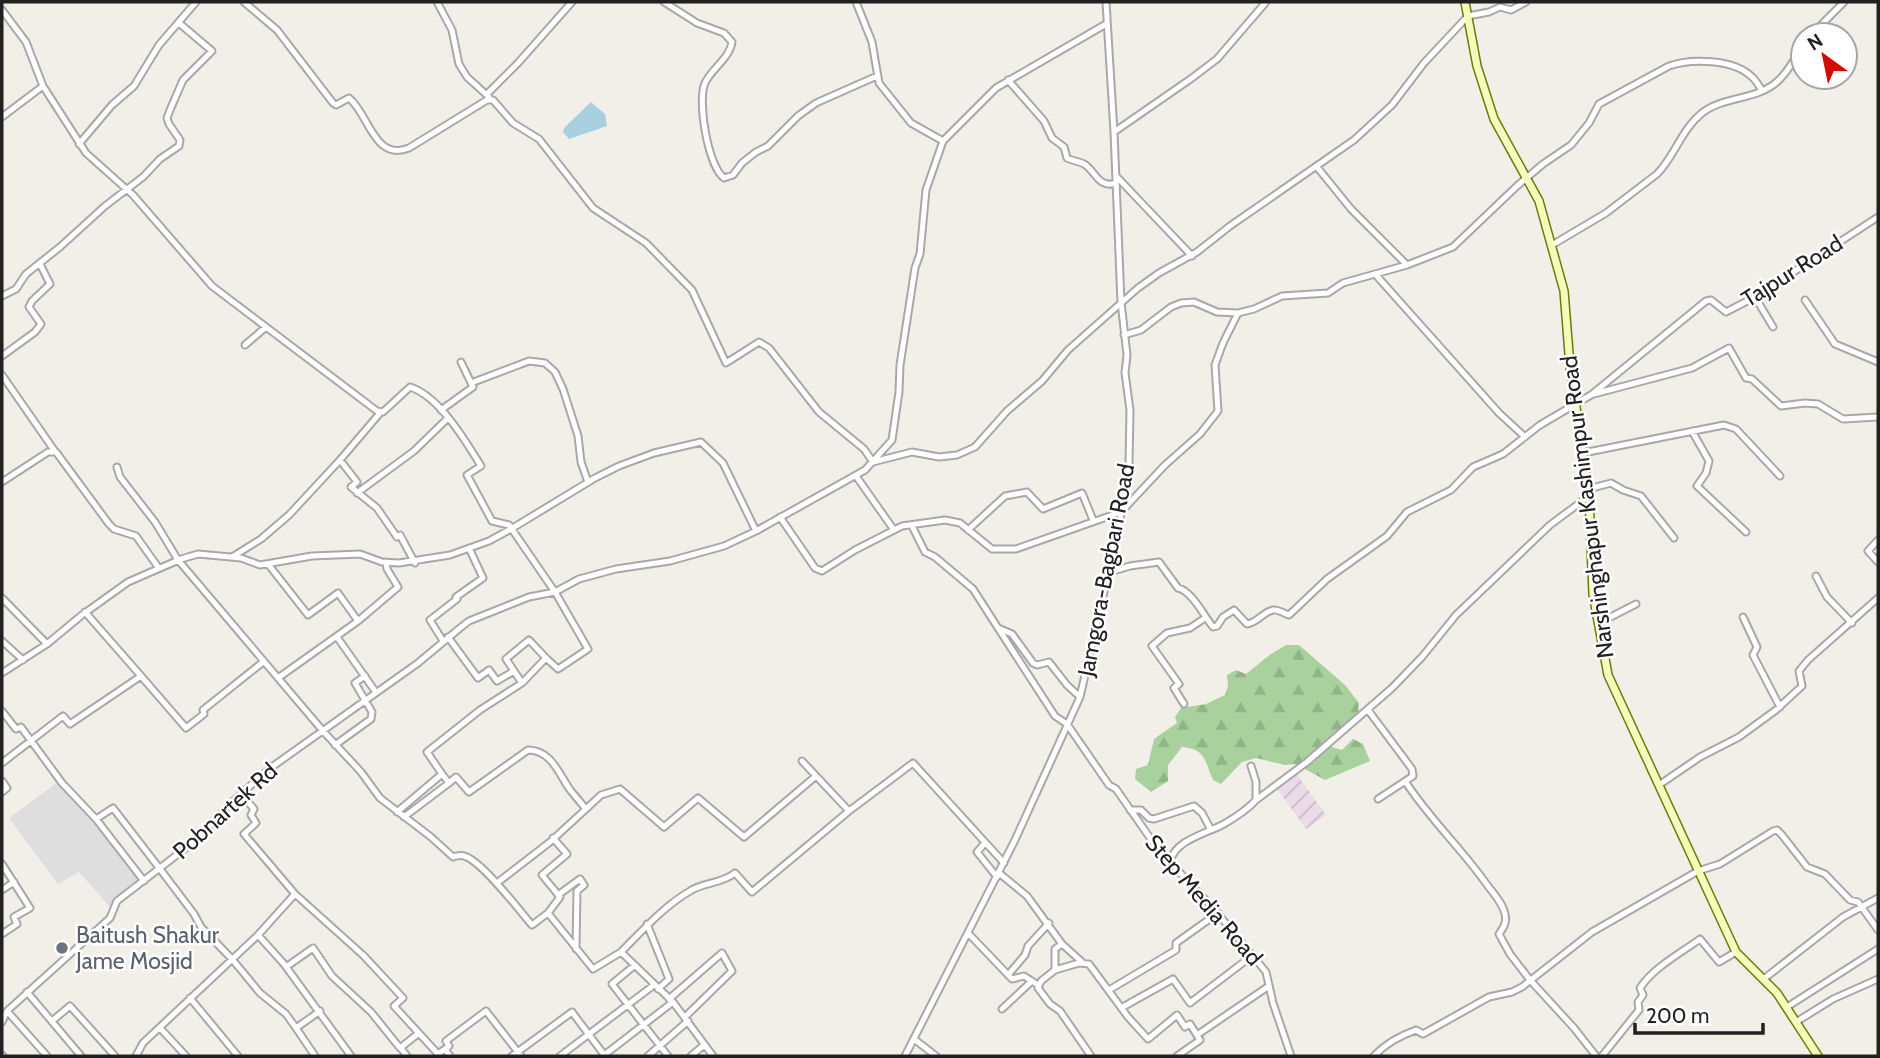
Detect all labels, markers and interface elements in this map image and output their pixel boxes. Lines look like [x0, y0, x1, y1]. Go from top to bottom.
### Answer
north arrow [1789, 21, 1859, 91]
text: N [1803, 29, 1827, 55]
street label: Tajpur Road [1736, 229, 1848, 313]
street label: Narshinghapur Kashimpur Road [1555, 354, 1619, 660]
street label: Jamgora-Bagbari Road [1071, 461, 1140, 680]
street label: Pobnartek Rd [167, 757, 283, 865]
street label: Step Media Road [1139, 829, 1269, 971]
place label: Baitush Shakur Jame Mosjid [75, 921, 220, 975]
marker: Baitush Shakur Jame Mosjid [54, 940, 70, 956]
scale bar [1635, 992, 1763, 1036]
text: 200 m [1646, 1003, 1709, 1028]

